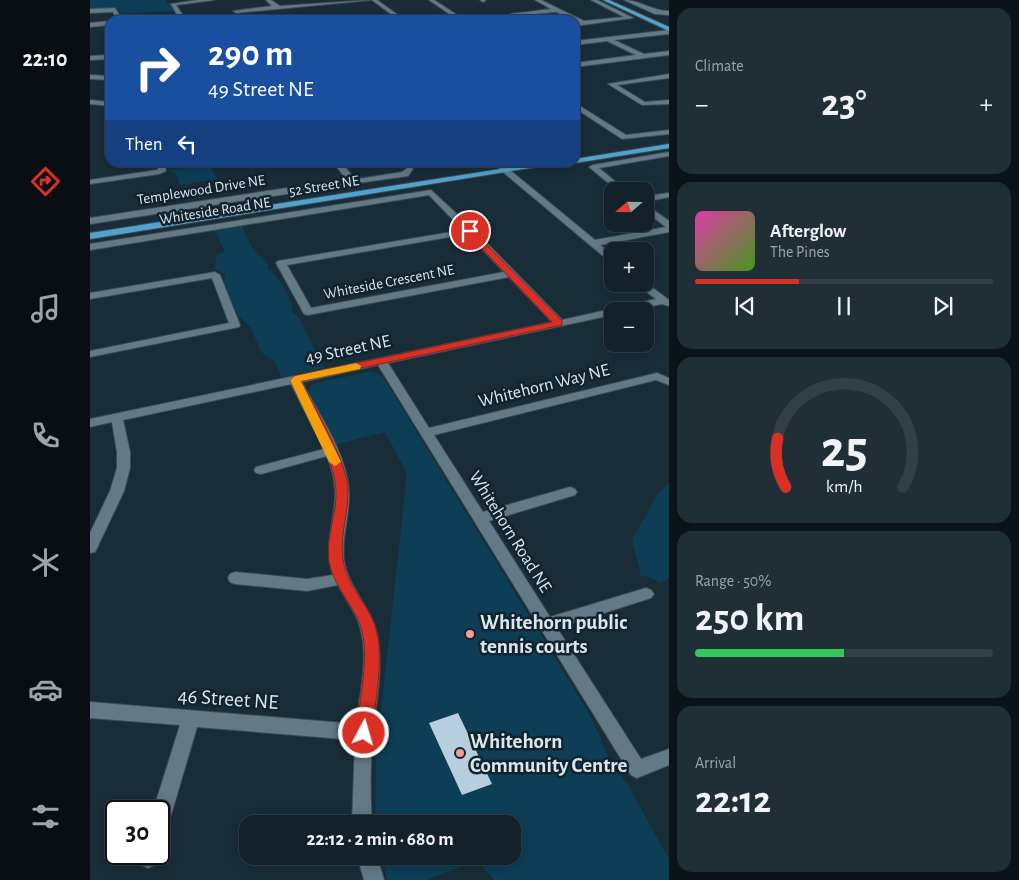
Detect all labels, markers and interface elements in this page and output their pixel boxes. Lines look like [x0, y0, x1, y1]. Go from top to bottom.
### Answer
icon: right [125, 35, 190, 100]
text: 290 m [208, 37, 293, 72]
text: 22:10 [22, 48, 68, 70]
text: Climate [695, 58, 744, 74]
text: 49 Street NE [208, 78, 314, 100]
text: 23° [821, 85, 867, 123]
text: − [695, 91, 708, 119]
text: + [980, 91, 993, 119]
icon: left [173, 130, 201, 158]
text: Then [125, 135, 163, 154]
icon: directions [28, 164, 63, 199]
street label: Templewood Drive NE [136, 172, 266, 208]
street label: 52 Street NE [288, 173, 360, 199]
north arrow [604, 182, 654, 232]
map controls [604, 182, 654, 352]
street label: Whiteside Road NE [158, 195, 272, 227]
pin [449, 210, 491, 252]
icon: arrive [456, 217, 484, 245]
text: Afterglow [770, 222, 846, 241]
button: + [604, 242, 654, 292]
text: The Pines [770, 244, 830, 260]
street label: Whiteside Crescent NE [323, 262, 455, 302]
icon: music [28, 291, 63, 326]
icon: previous [731, 292, 759, 320]
icon: pause [830, 292, 858, 320]
icon: next [929, 292, 957, 320]
button: − [604, 302, 654, 352]
street label: 49 Street NE [304, 332, 392, 368]
street label: Whitehorn Way NE [477, 361, 612, 411]
icon: phone [28, 418, 63, 453]
text: 25 [821, 424, 867, 476]
street label: Whitehorn Road NE [465, 468, 555, 596]
text: km/h [826, 478, 862, 496]
icon: climate [28, 545, 63, 580]
text: Range · 50% [695, 573, 771, 589]
text: 250 km [695, 600, 804, 638]
place label: Whitehorn public tennis courts [480, 612, 627, 657]
marker: Whitehorn public tennis courts [464, 628, 476, 640]
icon: car [28, 672, 63, 707]
street label: 46 Street NE [177, 685, 279, 713]
position arrow [337, 706, 389, 758]
place label: Whitehorn Community Centre [470, 731, 628, 776]
marker: Whitehorn Community Centre [454, 747, 466, 759]
text: Arrival [695, 755, 736, 771]
text: 22:12 [695, 782, 771, 820]
icon: filters [28, 799, 63, 834]
speed limit sign: 30 [105, 800, 170, 865]
text: 22:12 · 2 min · 680 m [306, 830, 454, 849]

